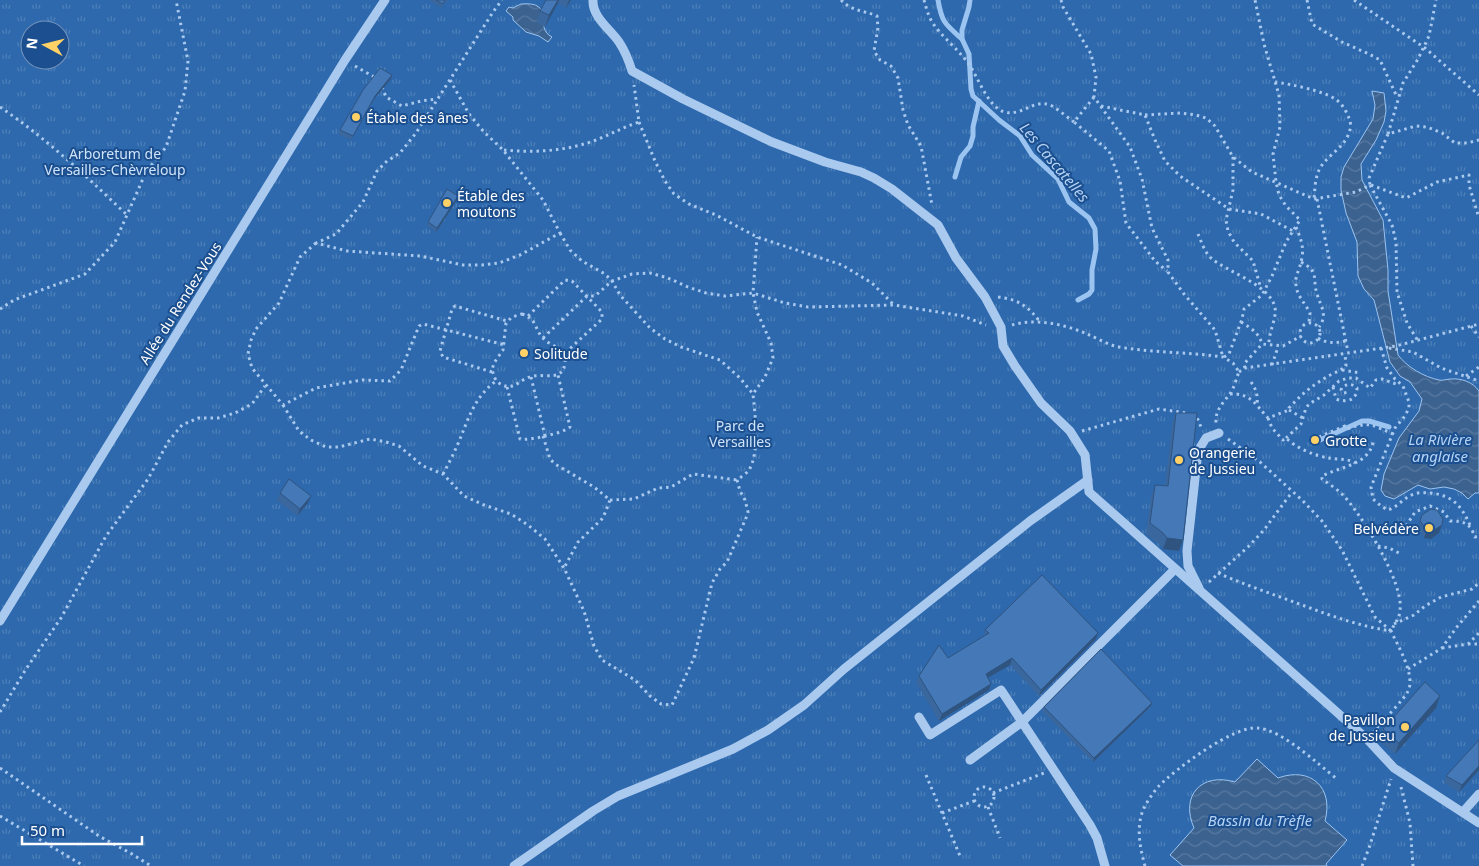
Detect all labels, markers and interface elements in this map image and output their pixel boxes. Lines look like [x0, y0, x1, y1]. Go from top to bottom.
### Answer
north arrow [20, 20, 70, 70]
text: N [21, 37, 42, 50]
place label: Étable des ânes [366, 108, 469, 127]
marker: Étable des ânes [350, 111, 362, 123]
water label: Les Cascatelles [1016, 118, 1095, 206]
park label: Arboretum de Versailles-Chèvreloup [44, 144, 186, 179]
place label: Étable des moutons [457, 186, 525, 221]
marker: Étable des moutons [441, 197, 453, 209]
street label: Allée du Rendez-Vous [135, 238, 226, 368]
place label: Solitude [534, 344, 588, 363]
marker: Solitude [518, 347, 530, 359]
park label: Parc de Versailles [709, 416, 771, 451]
water label: La Rivière anglaise [1408, 429, 1472, 466]
place label: Grotte [1325, 431, 1367, 450]
marker: Grotte [1309, 434, 1321, 446]
place label: Orangerie de Jussieu [1189, 443, 1256, 478]
marker: Orangerie de Jussieu [1173, 454, 1185, 466]
place label: Belvédère [1353, 519, 1419, 538]
marker: Belvédère [1423, 522, 1435, 534]
place label: Pavillon de Jussieu [1329, 710, 1395, 745]
marker: Pavillon de Jussieu [1399, 721, 1411, 733]
water label: Bassin du Trèfle [1208, 810, 1313, 830]
scale bar [22, 814, 142, 846]
text: 50 m [30, 820, 65, 840]

